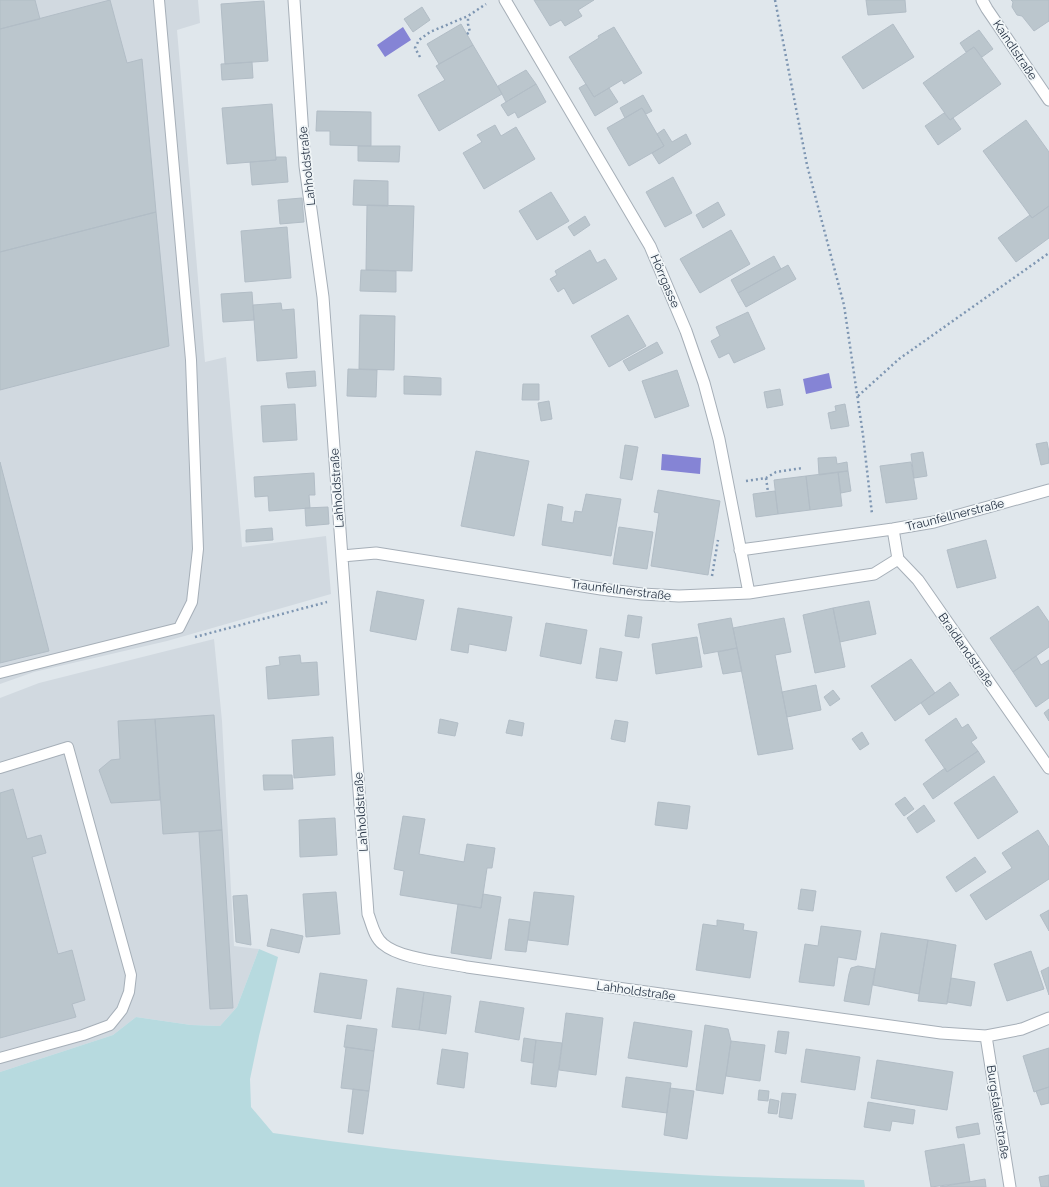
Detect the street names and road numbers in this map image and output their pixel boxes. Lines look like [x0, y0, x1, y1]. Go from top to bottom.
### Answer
street label: Kaindlstraße [990, 18, 1040, 82]
street label: Lahholdstraße [296, 126, 318, 206]
street label: Hörrgasse [647, 252, 683, 310]
street label: Lahholdstraße [327, 448, 347, 528]
street label: Traunfellnerstraße [904, 496, 1006, 534]
street label: Traunfellnerstraße [570, 577, 672, 603]
street label: Braidlandstraße [935, 610, 997, 690]
street label: Lahholdstraße [351, 772, 371, 852]
street label: Lahholdstraße [596, 979, 676, 1003]
street label: Burgstallerstraße [984, 1064, 1012, 1160]

